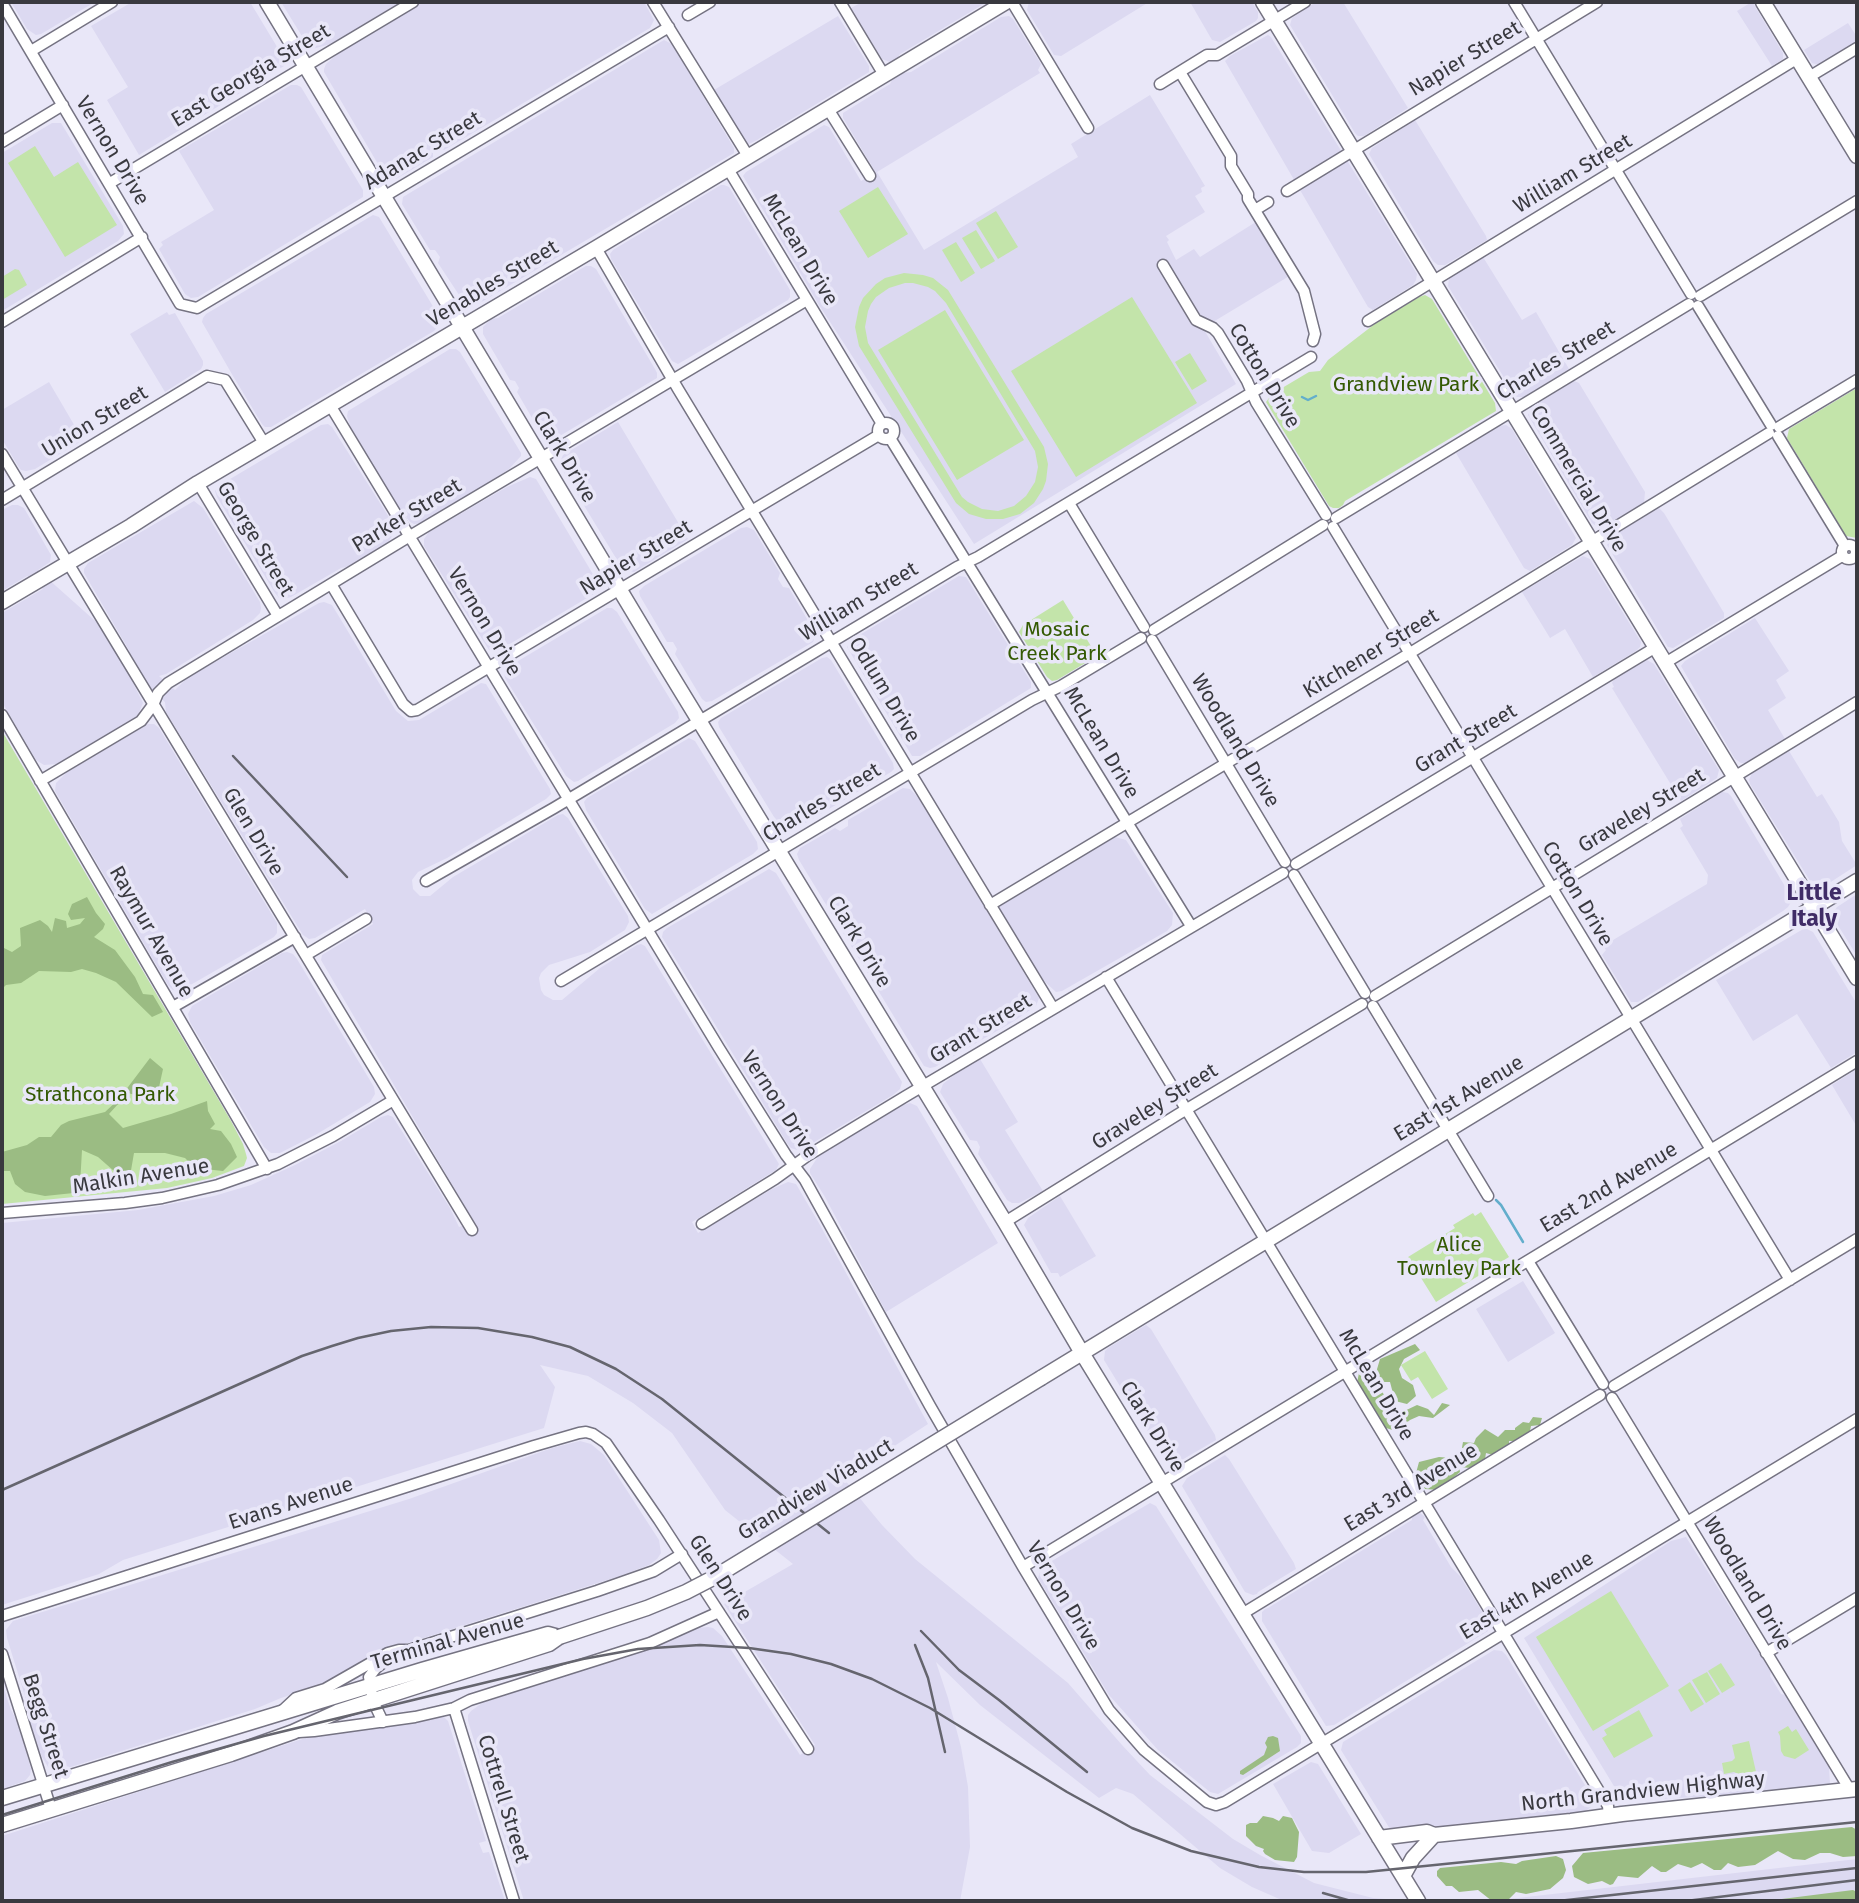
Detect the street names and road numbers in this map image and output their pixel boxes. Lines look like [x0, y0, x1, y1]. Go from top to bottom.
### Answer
street label: Napier Street [1404, 16, 1526, 102]
street label: East Georgia Street [167, 19, 335, 133]
street label: Vernon Drive [70, 92, 154, 210]
street label: Adanac Street [360, 106, 486, 196]
street label: William Street [1509, 129, 1637, 219]
street label: McLean Drive [757, 189, 843, 311]
street label: Venables Street [423, 235, 563, 333]
street label: Charles Street [1492, 316, 1620, 406]
street label: Cotton Drive [1223, 319, 1305, 433]
street label: Union Street [37, 380, 153, 464]
street label: Commercial Drive [1524, 401, 1632, 557]
street label: Clark Drive [527, 406, 601, 508]
street label: Parker Street [348, 473, 466, 559]
street label: George Street [211, 477, 299, 601]
street label: Napier Street [575, 515, 697, 601]
street label: William Street [795, 557, 923, 647]
street label: Vernon Drive [442, 563, 526, 681]
street label: Kitchener Street [1299, 604, 1443, 704]
street label: Odlum Drive [843, 633, 925, 747]
street label: Woodland Drive [1185, 670, 1285, 812]
street label: McLean Drive [1058, 682, 1144, 804]
street label: Grant Street [1410, 699, 1522, 779]
street label: Charles Street [758, 758, 886, 848]
street label: Graveley Street [1574, 763, 1710, 859]
street label: Glen Drive [217, 784, 289, 880]
street label: Cotton Drive [1536, 837, 1618, 951]
street label: Raymur Avenue [103, 862, 199, 1002]
street label: Clark Drive [822, 891, 896, 993]
street label: Grant Street [925, 989, 1037, 1069]
street label: Vernon Drive [735, 1047, 823, 1163]
street label: East 1st Avenue [1390, 1050, 1528, 1148]
street label: Graveley Street [1087, 1058, 1223, 1156]
street label: East 2nd Avenue [1536, 1137, 1682, 1239]
street label: Malkin Avenue [71, 1154, 211, 1200]
street label: McLean Drive [1333, 1324, 1419, 1446]
street label: Clark Drive [1114, 1377, 1190, 1477]
street label: Grandview Viaduct [734, 1434, 898, 1546]
street label: East 3rd Avenue [1340, 1438, 1482, 1538]
street label: Evans Avenue [225, 1472, 357, 1536]
street label: Woodland Drive [1697, 1513, 1797, 1655]
street label: Glen Drive [683, 1530, 757, 1626]
street label: Vernon Drive [1021, 1537, 1105, 1655]
street label: East 4th Avenue [1456, 1546, 1598, 1646]
street label: Terminal Avenue [369, 1608, 527, 1676]
street label: Begg Street [16, 1670, 74, 1782]
street label: Cottrell Street [472, 1732, 534, 1866]
street label: North Grandview Highway [1520, 1767, 1766, 1817]

